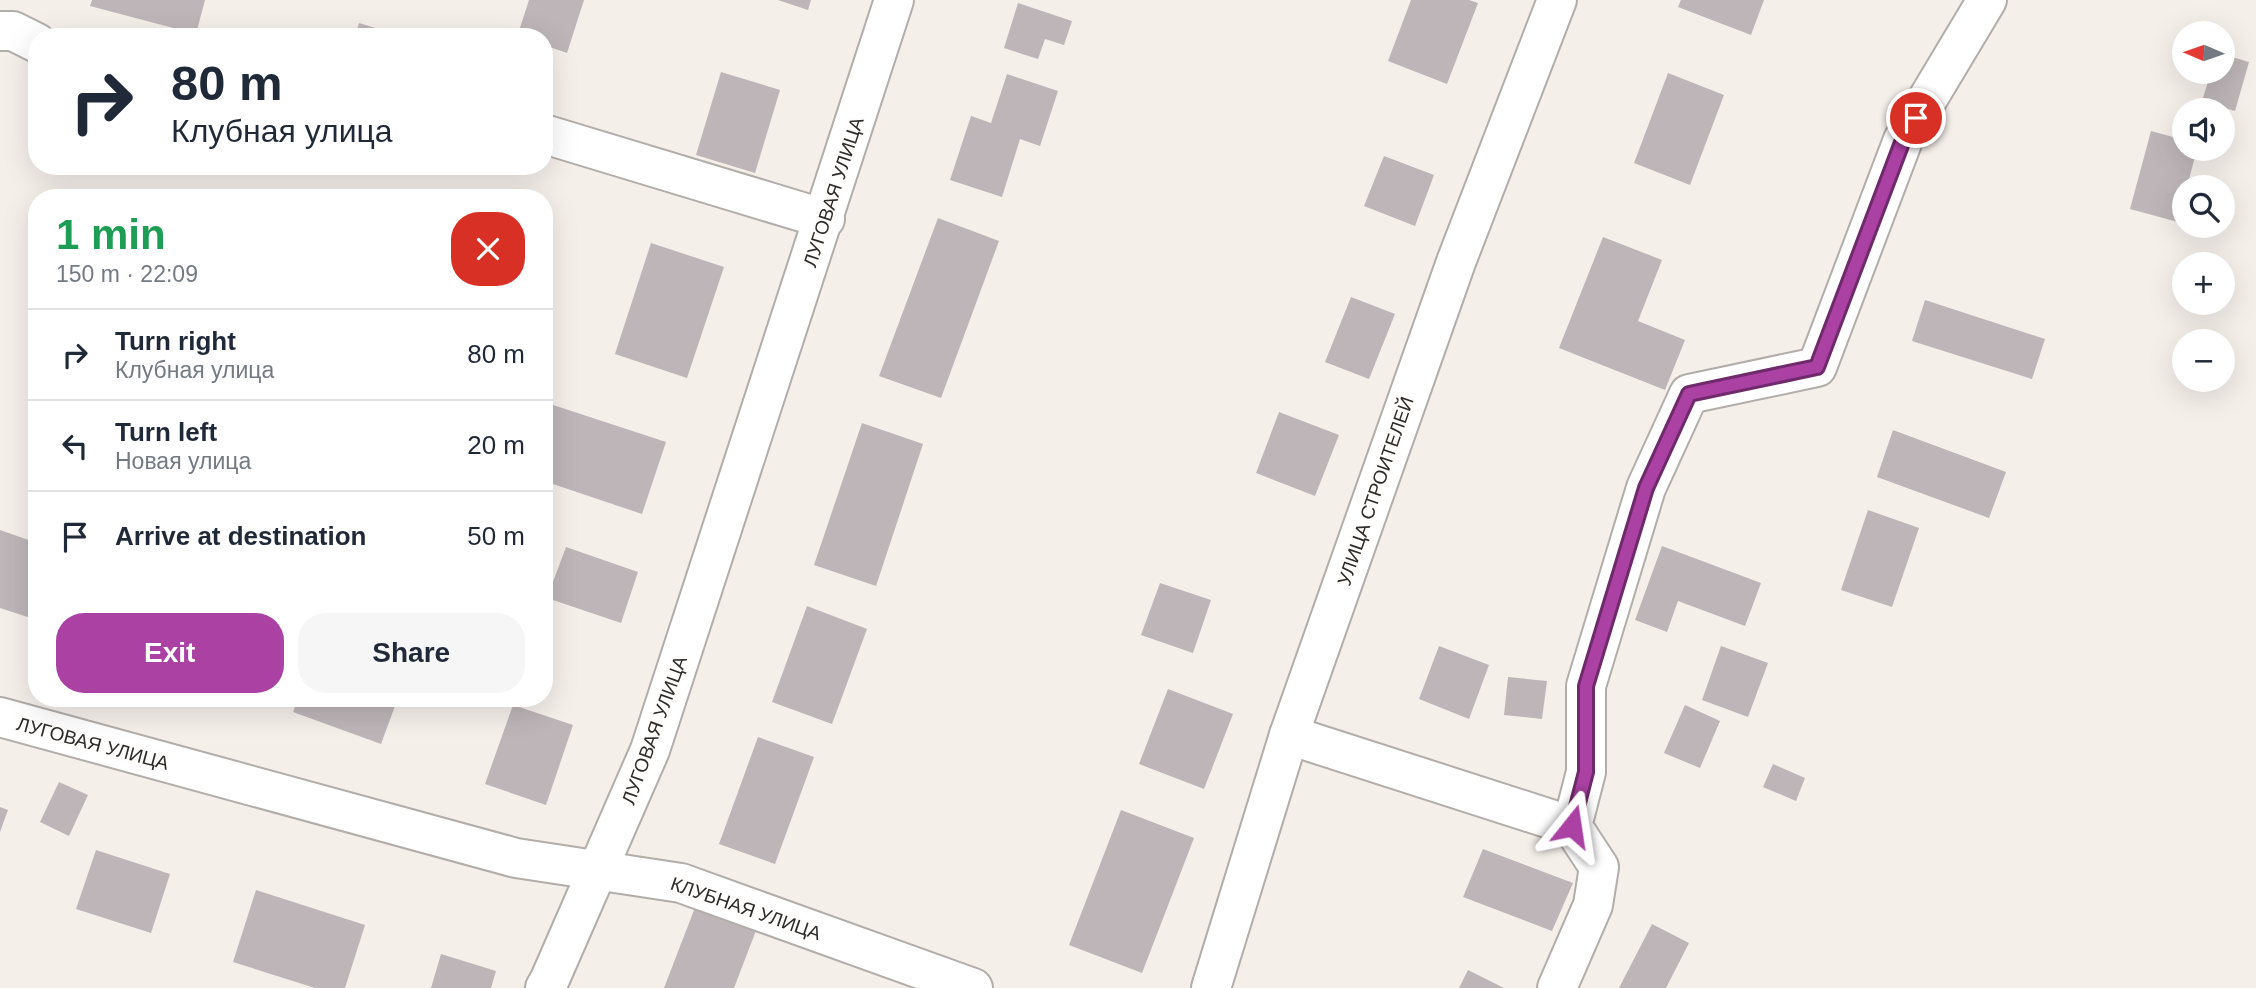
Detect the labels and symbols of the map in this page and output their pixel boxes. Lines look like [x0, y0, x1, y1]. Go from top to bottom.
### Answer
north arrow [2172, 21, 2235, 84]
pin [1886, 88, 1946, 148]
street label: ЛУГОВАЯ УЛИЦА [799, 114, 868, 270]
street label: УЛИЦА СТРОИТЕЛЕЙ [1333, 394, 1418, 588]
street label: ЛУГОВАЯ УЛИЦА [618, 653, 691, 807]
street label: ЛУГОВАЯ УЛИЦА [15, 713, 172, 774]
position arrow [1535, 789, 1609, 863]
street label: КЛУБНАЯ УЛИЦА [668, 873, 824, 944]

